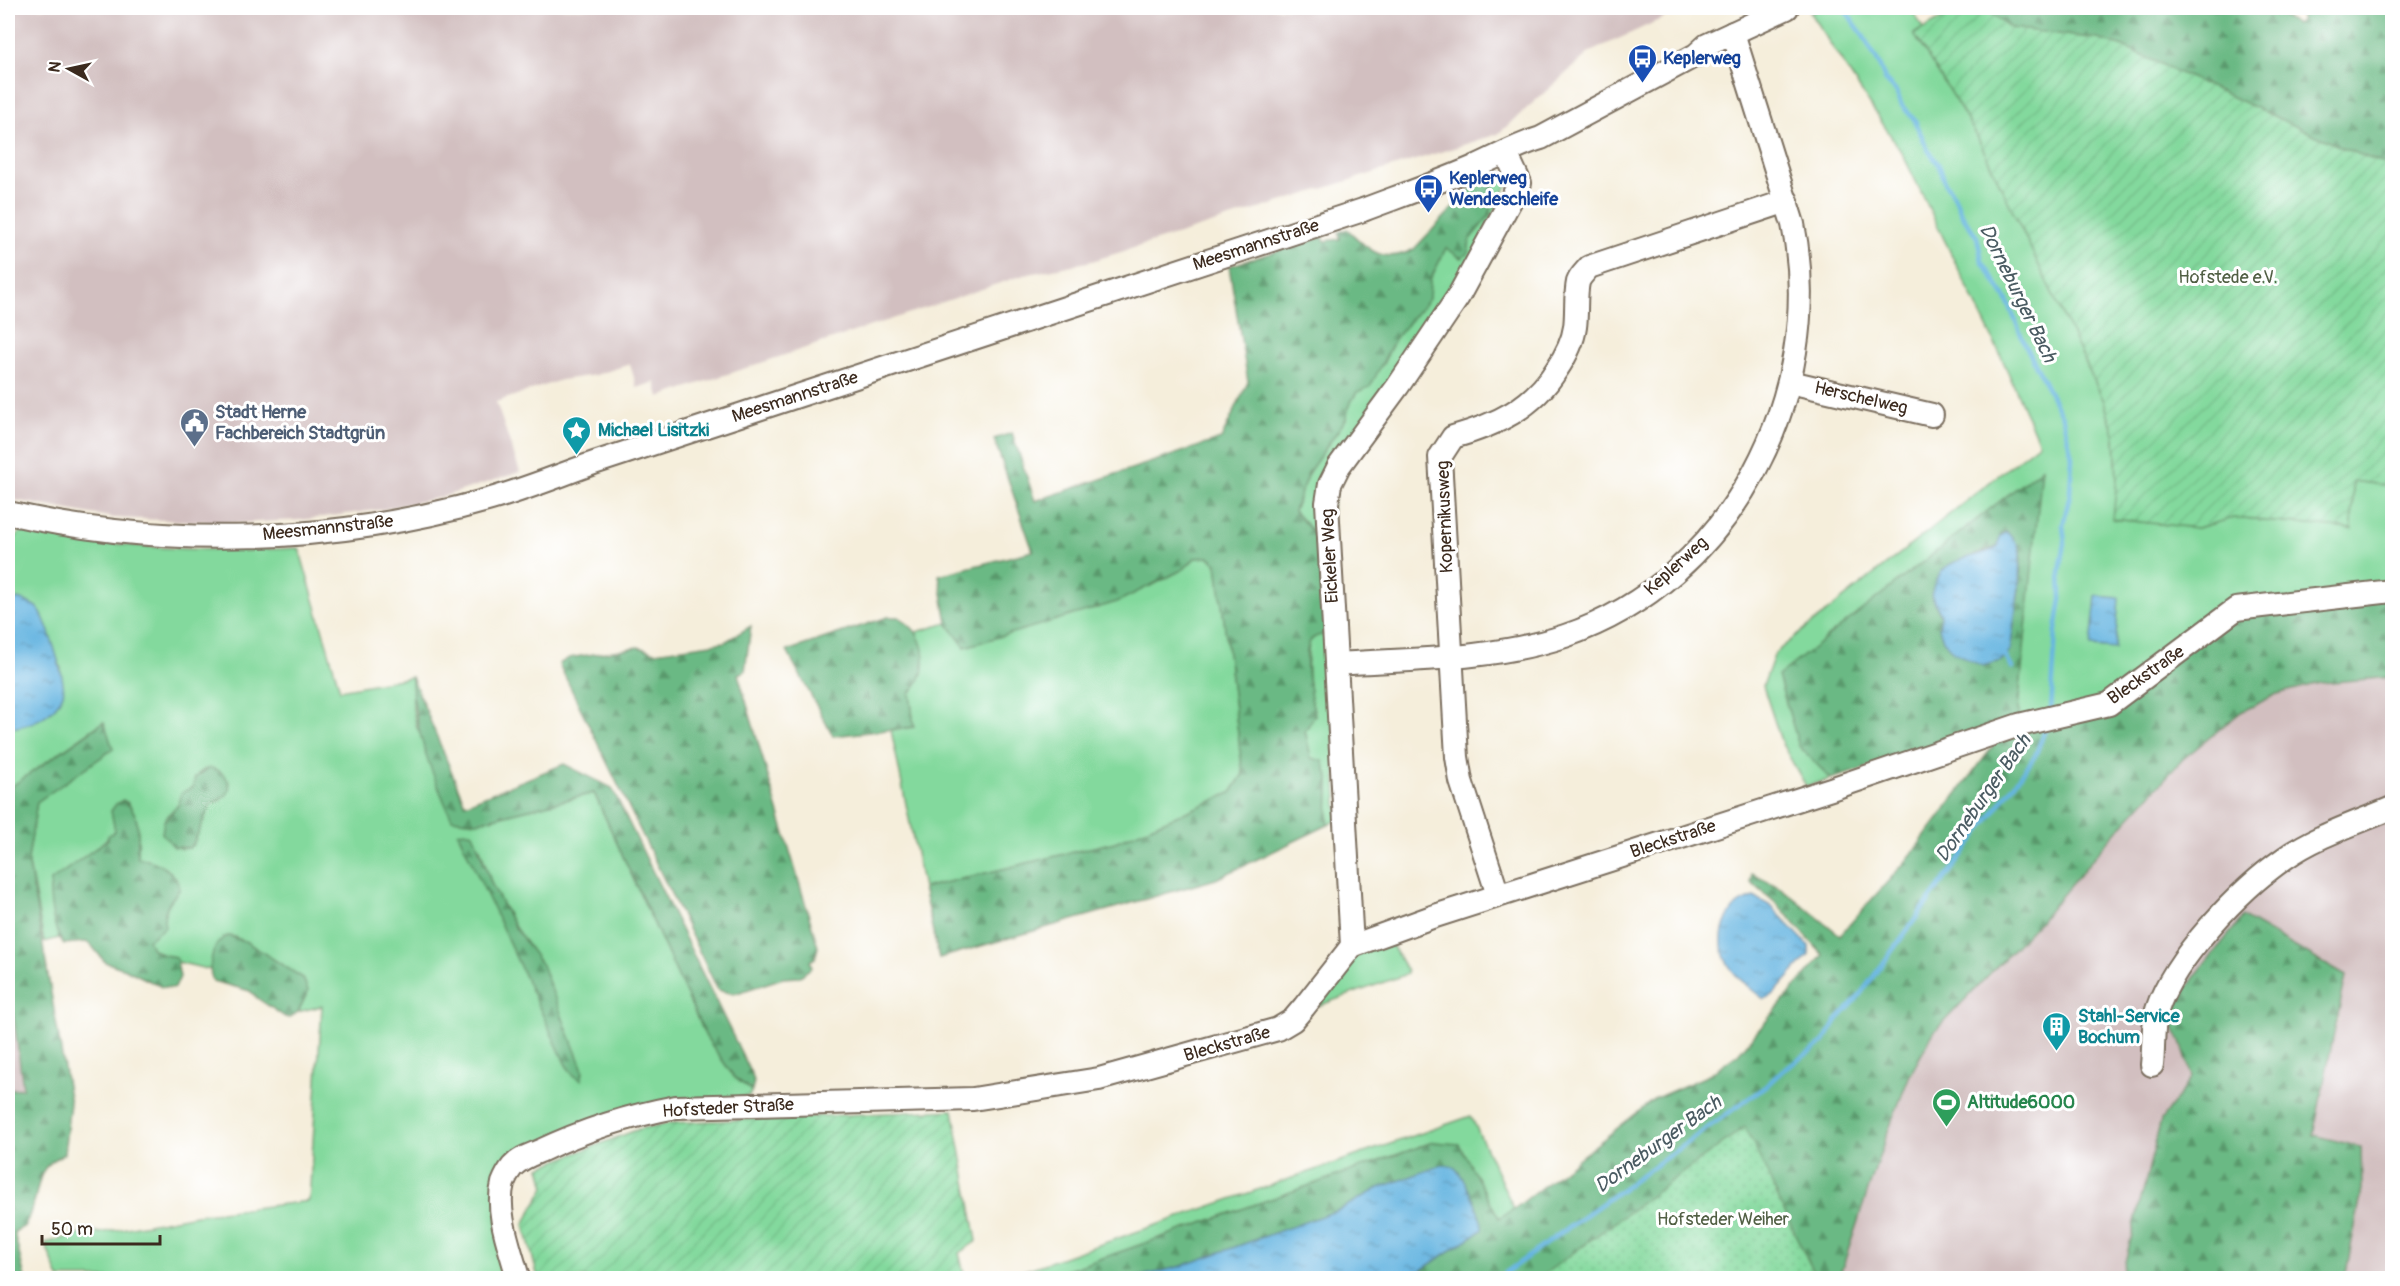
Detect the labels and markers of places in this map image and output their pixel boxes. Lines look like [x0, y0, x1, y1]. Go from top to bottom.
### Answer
bus stop icon: Keplerweg [1626, 42, 1658, 84]
place label: Keplerweg [1663, 47, 1741, 70]
place label: Keplerweg Wendeschleife [1449, 167, 1559, 211]
bus stop icon: Keplerweg Wendeschleife [1412, 172, 1444, 214]
place label: Stadt Herne Fachbereich Stadtgrün [215, 401, 385, 445]
public building icon: Stadt Herne Fachbereich Stadtgrün [178, 406, 210, 448]
place icon: Michael Lisitzki [561, 414, 593, 456]
place label: Michael Lisitzki [598, 419, 709, 442]
place label: Stahl-Service Bochum [2078, 1005, 2181, 1049]
building icon: Stahl-Service Bochum [2041, 1010, 2073, 1052]
sports icon: Altitude6000 [1930, 1086, 1962, 1128]
place label: Altitude6000 [1967, 1091, 2075, 1114]

